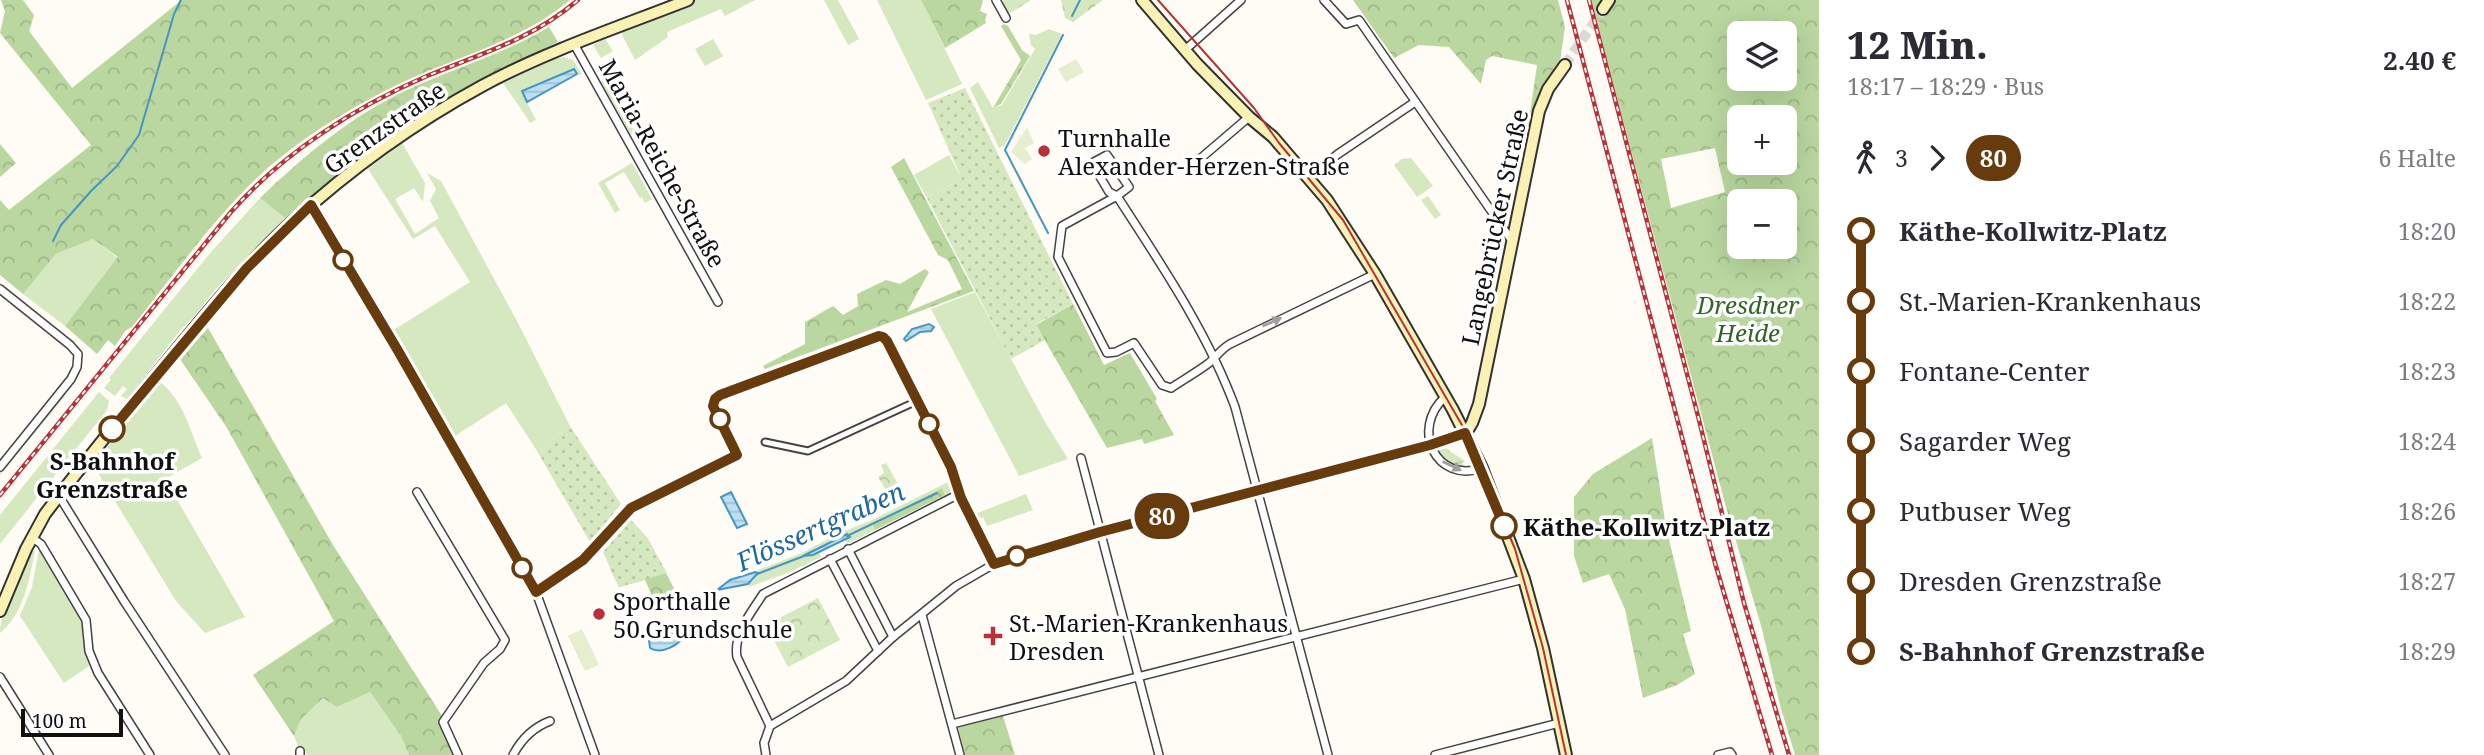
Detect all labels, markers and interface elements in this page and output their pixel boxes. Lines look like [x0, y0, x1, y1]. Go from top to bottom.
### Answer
text: 12 Min. [1847, 18, 1988, 70]
map controls [1727, 21, 1797, 259]
button: layers [1727, 21, 1797, 91]
text: 2.40 € [2383, 42, 2456, 78]
street label: Maria-Reiche-Straße [592, 53, 734, 273]
text: 18:17 – 18:29 · Bus [1847, 70, 2044, 102]
street label: Grenzstraße [317, 73, 451, 181]
button: + [1727, 105, 1797, 175]
street label: Langebrücker Straße [1453, 106, 1535, 348]
place label: Turnhalle Alexander-Herzen-Straße [1058, 121, 1350, 182]
icon: walk [1847, 139, 1885, 177]
icon: forward [1918, 139, 1956, 177]
text: 80 [1980, 141, 2007, 174]
text: 3 [1895, 142, 1908, 174]
text: 6 Halte [2378, 142, 2456, 174]
marker: Turnhalle Alexander-Herzen-Straße [1036, 143, 1052, 159]
button: − [1727, 189, 1797, 259]
text: Käthe-Kollwitz-Platz [1899, 213, 2167, 249]
text: 18:20 [2398, 215, 2456, 247]
unlabelled marker [333, 250, 353, 270]
text: St.-Marien-Krankenhaus [1899, 283, 2201, 319]
text: 18:22 [2398, 285, 2456, 317]
park label: Dresdner Heide [1696, 288, 1800, 349]
one-way arrow [1262, 316, 1283, 327]
text: Fontane-Center [1899, 353, 2090, 389]
text: 18:23 [2398, 355, 2456, 387]
unlabelled marker [710, 409, 730, 429]
unlabelled marker [919, 414, 939, 434]
marker: S-Bahnhof Grenzstraße [99, 416, 125, 442]
text: Sagarder Weg [1899, 423, 2071, 459]
text: 18:24 [2398, 425, 2456, 457]
place label: S-Bahnhof Grenzstraße [36, 444, 188, 505]
one-way arrow [1442, 460, 1462, 471]
water label: Flössertgraben [729, 473, 910, 580]
line badge: 80 [1130, 493, 1194, 539]
text: Putbuser Weg [1899, 493, 2071, 529]
text: 18:26 [2398, 495, 2456, 527]
text: 80 [1148, 499, 1176, 532]
place label: Käthe-Kollwitz-Platz [1523, 510, 1770, 543]
marker: Käthe-Kollwitz-Platz [1491, 513, 1517, 539]
unlabelled marker [1007, 546, 1027, 566]
unlabelled marker [512, 558, 532, 578]
text: Dresden Grenzstraße [1899, 563, 2162, 599]
text: 18:27 [2398, 565, 2456, 597]
place label: Sporthalle 50.Grundschule [613, 584, 793, 645]
marker: Sporthalle 50.Grundschule [591, 606, 607, 622]
place label: St.-Marien-Krankenhaus Dresden [1009, 606, 1288, 667]
marker: St.-Marien-Krankenhaus Dresden [983, 626, 1003, 646]
text: S-Bahnhof Grenzstraße [1899, 633, 2205, 669]
text: 18:29 [2398, 635, 2456, 667]
scale bar [21, 706, 122, 738]
text: 100 m [32, 708, 87, 734]

